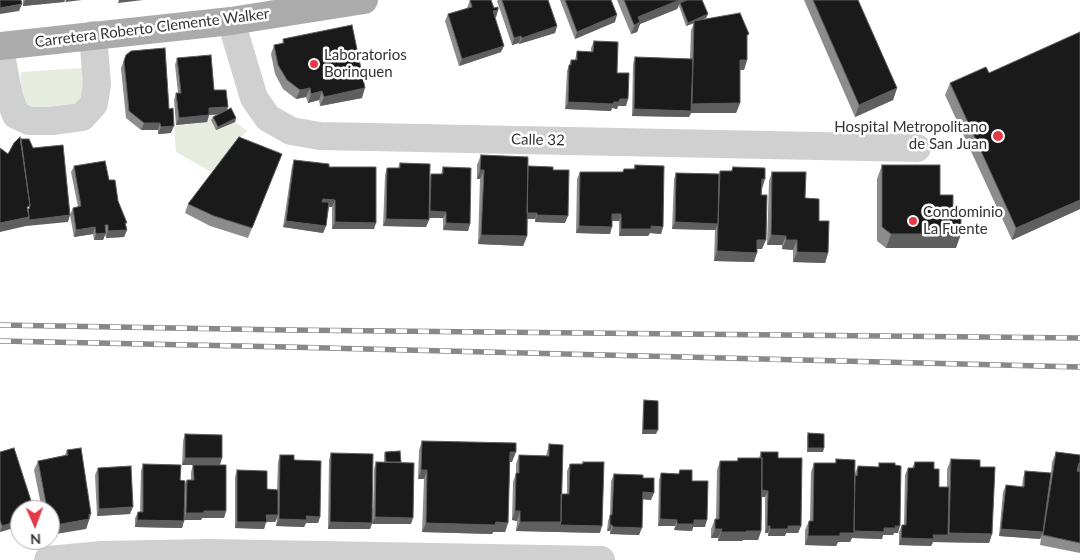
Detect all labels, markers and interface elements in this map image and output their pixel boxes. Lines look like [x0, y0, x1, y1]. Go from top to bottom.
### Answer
street label: Carretera Roberto Clemente Walker [34, 5, 270, 51]
place label: Laboratorios Borinquen [324, 46, 407, 81]
marker: Laboratorios Borinquen [308, 58, 320, 70]
place label: Hospital Metropolitano de San Juan [834, 118, 987, 153]
marker: Hospital Metropolitano de San Juan [991, 129, 1005, 143]
street label: Calle 32 [511, 131, 565, 149]
place label: Condominio La Fuente [923, 203, 1003, 238]
marker: Condominio La Fuente [907, 215, 919, 227]
north arrow [10, 500, 60, 550]
text: N [30, 531, 41, 548]

